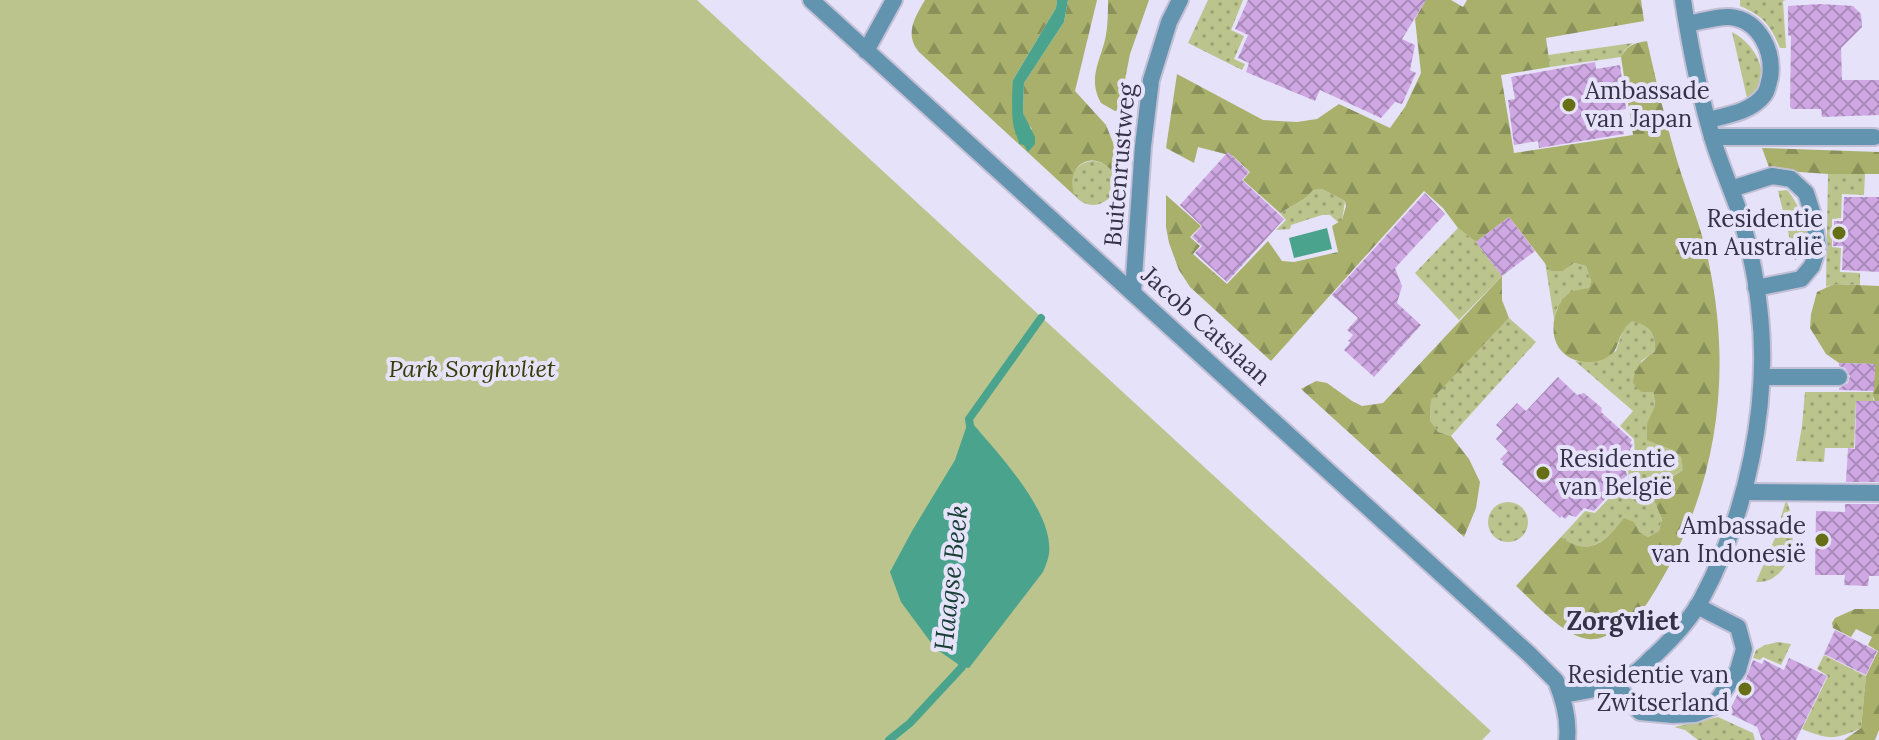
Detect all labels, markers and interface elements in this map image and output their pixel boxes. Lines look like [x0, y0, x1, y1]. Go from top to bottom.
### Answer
place label: Ambassade van Japan [1584, 75, 1710, 134]
street label: Buitenrustweg [1097, 81, 1142, 248]
marker: Ambassade van Japan [1560, 96, 1578, 114]
place label: Residentie van Australië [1679, 203, 1823, 262]
marker: Residentie van Australië [1830, 224, 1848, 242]
street label: Jacob Catslaan [1135, 259, 1277, 392]
park label: Park Sorghvliet [388, 353, 556, 384]
place label: Residentie van België [1559, 443, 1676, 502]
marker: Residentie van België [1534, 464, 1552, 482]
water label: Haagse Beek [926, 503, 975, 653]
place label: Ambassade van Indonesië [1652, 510, 1806, 569]
marker: Ambassade van Indonesië [1813, 531, 1831, 549]
district label: Zorgvliet [1567, 604, 1681, 637]
place label: Residentie van Zwitserland [1567, 659, 1729, 718]
marker: Residentie van Zwitserland [1736, 680, 1754, 698]

